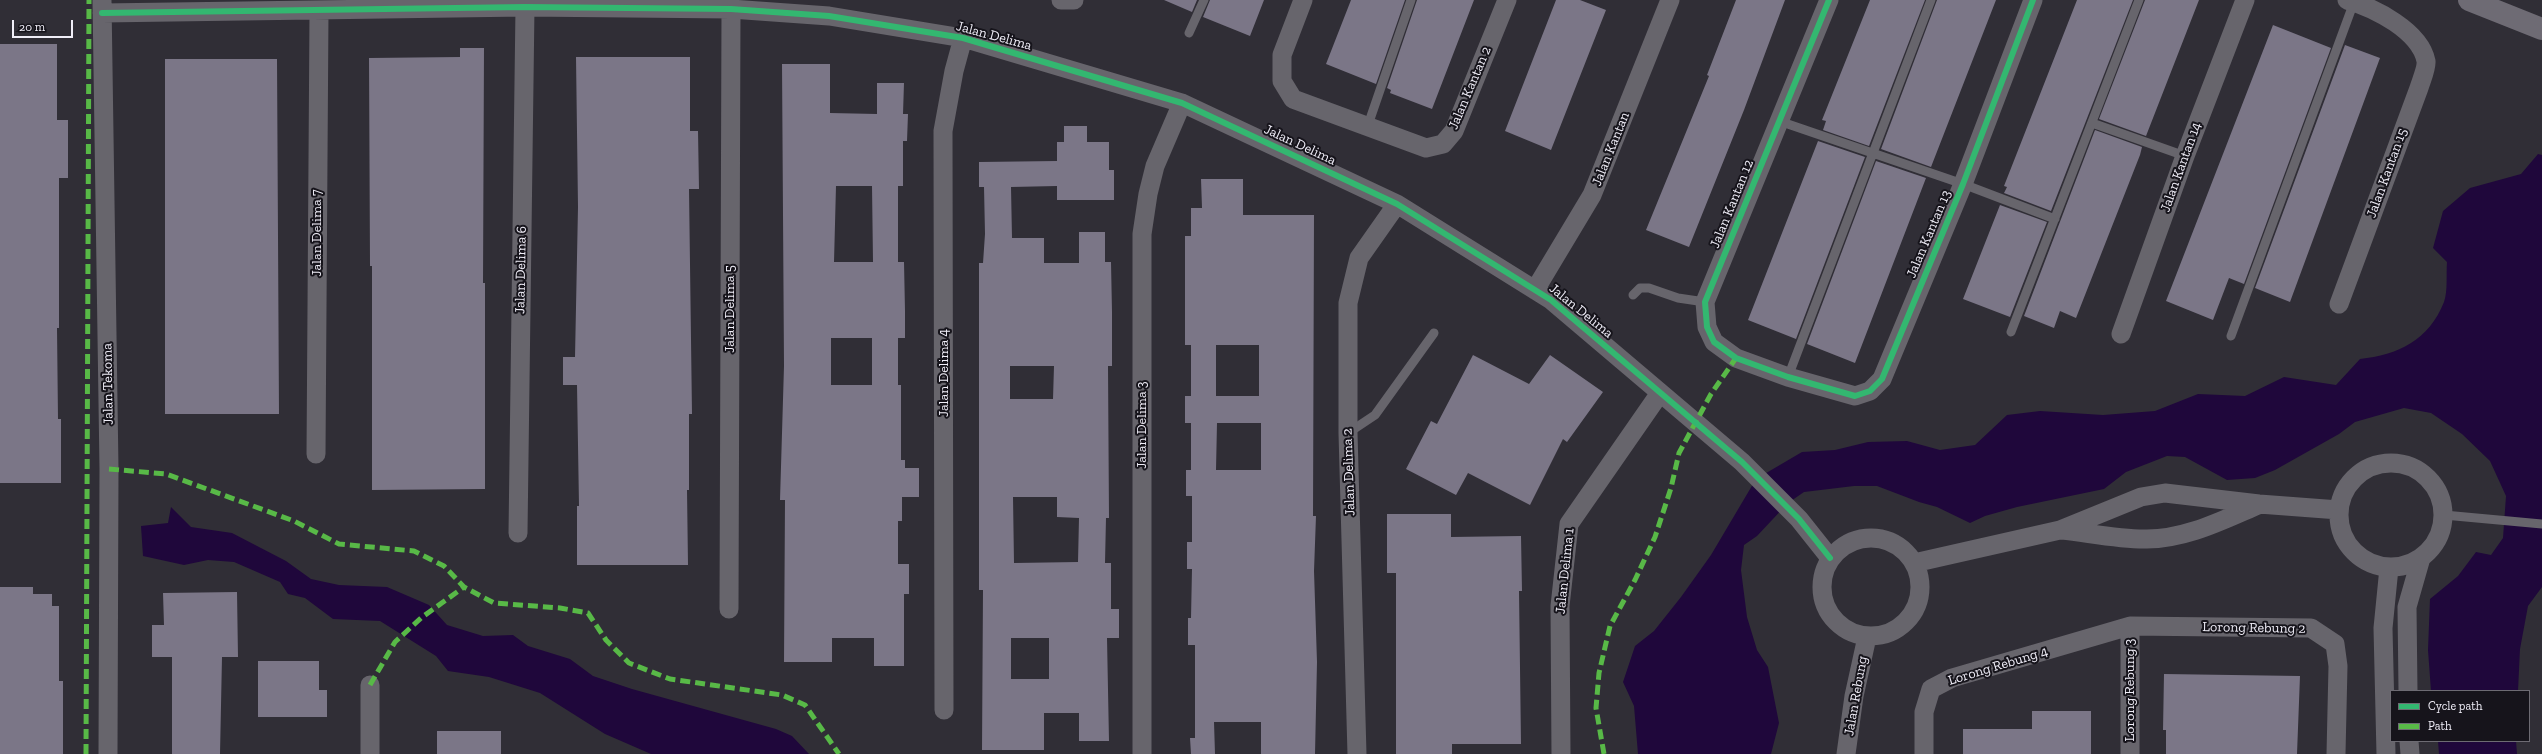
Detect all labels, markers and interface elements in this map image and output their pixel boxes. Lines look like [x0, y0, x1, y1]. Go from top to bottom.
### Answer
scale bar [14, 12, 75, 38]
street label: Jalan Delima [954, 18, 1034, 54]
text: 20 m [19, 20, 45, 34]
street label: Jalan Kantan 2 [1445, 44, 1495, 132]
street label: Jalan Kantan [1589, 110, 1633, 188]
street label: Jalan Kantan 14 [2157, 120, 2205, 214]
street label: Jalan Delima [1261, 121, 1339, 169]
street label: Jalan Kantan 15 [2363, 126, 2411, 220]
street label: Jalan Kantan 12 [1707, 157, 1757, 251]
street label: Jalan Kantan 13 [1903, 188, 1955, 280]
street label: Jalan Delima 7 [309, 189, 325, 277]
street label: Jalan Delima 6 [512, 226, 530, 314]
street label: Jalan Delima 5 [722, 265, 738, 353]
street label: Jalan Delima [1546, 280, 1616, 342]
street label: Jalan Delima 4 [936, 329, 952, 417]
street label: Jalan Tekoma [99, 343, 117, 425]
street label: Jalan Delima 3 [1134, 381, 1150, 469]
street label: Jalan Delima 2 [1339, 428, 1359, 516]
street label: Jalan Delima 1 [1552, 527, 1578, 615]
street label: Lorong Rebung 2 [2202, 619, 2306, 637]
street label: Lorong Rebung 3 [2122, 639, 2138, 741]
street label: Lorong Rebung 4 [1946, 643, 2050, 689]
street label: Jalan Rebung [1841, 655, 1871, 737]
legend [2390, 690, 2530, 742]
text: Cycle path [2428, 699, 2482, 713]
text: Path [2428, 719, 2452, 733]

